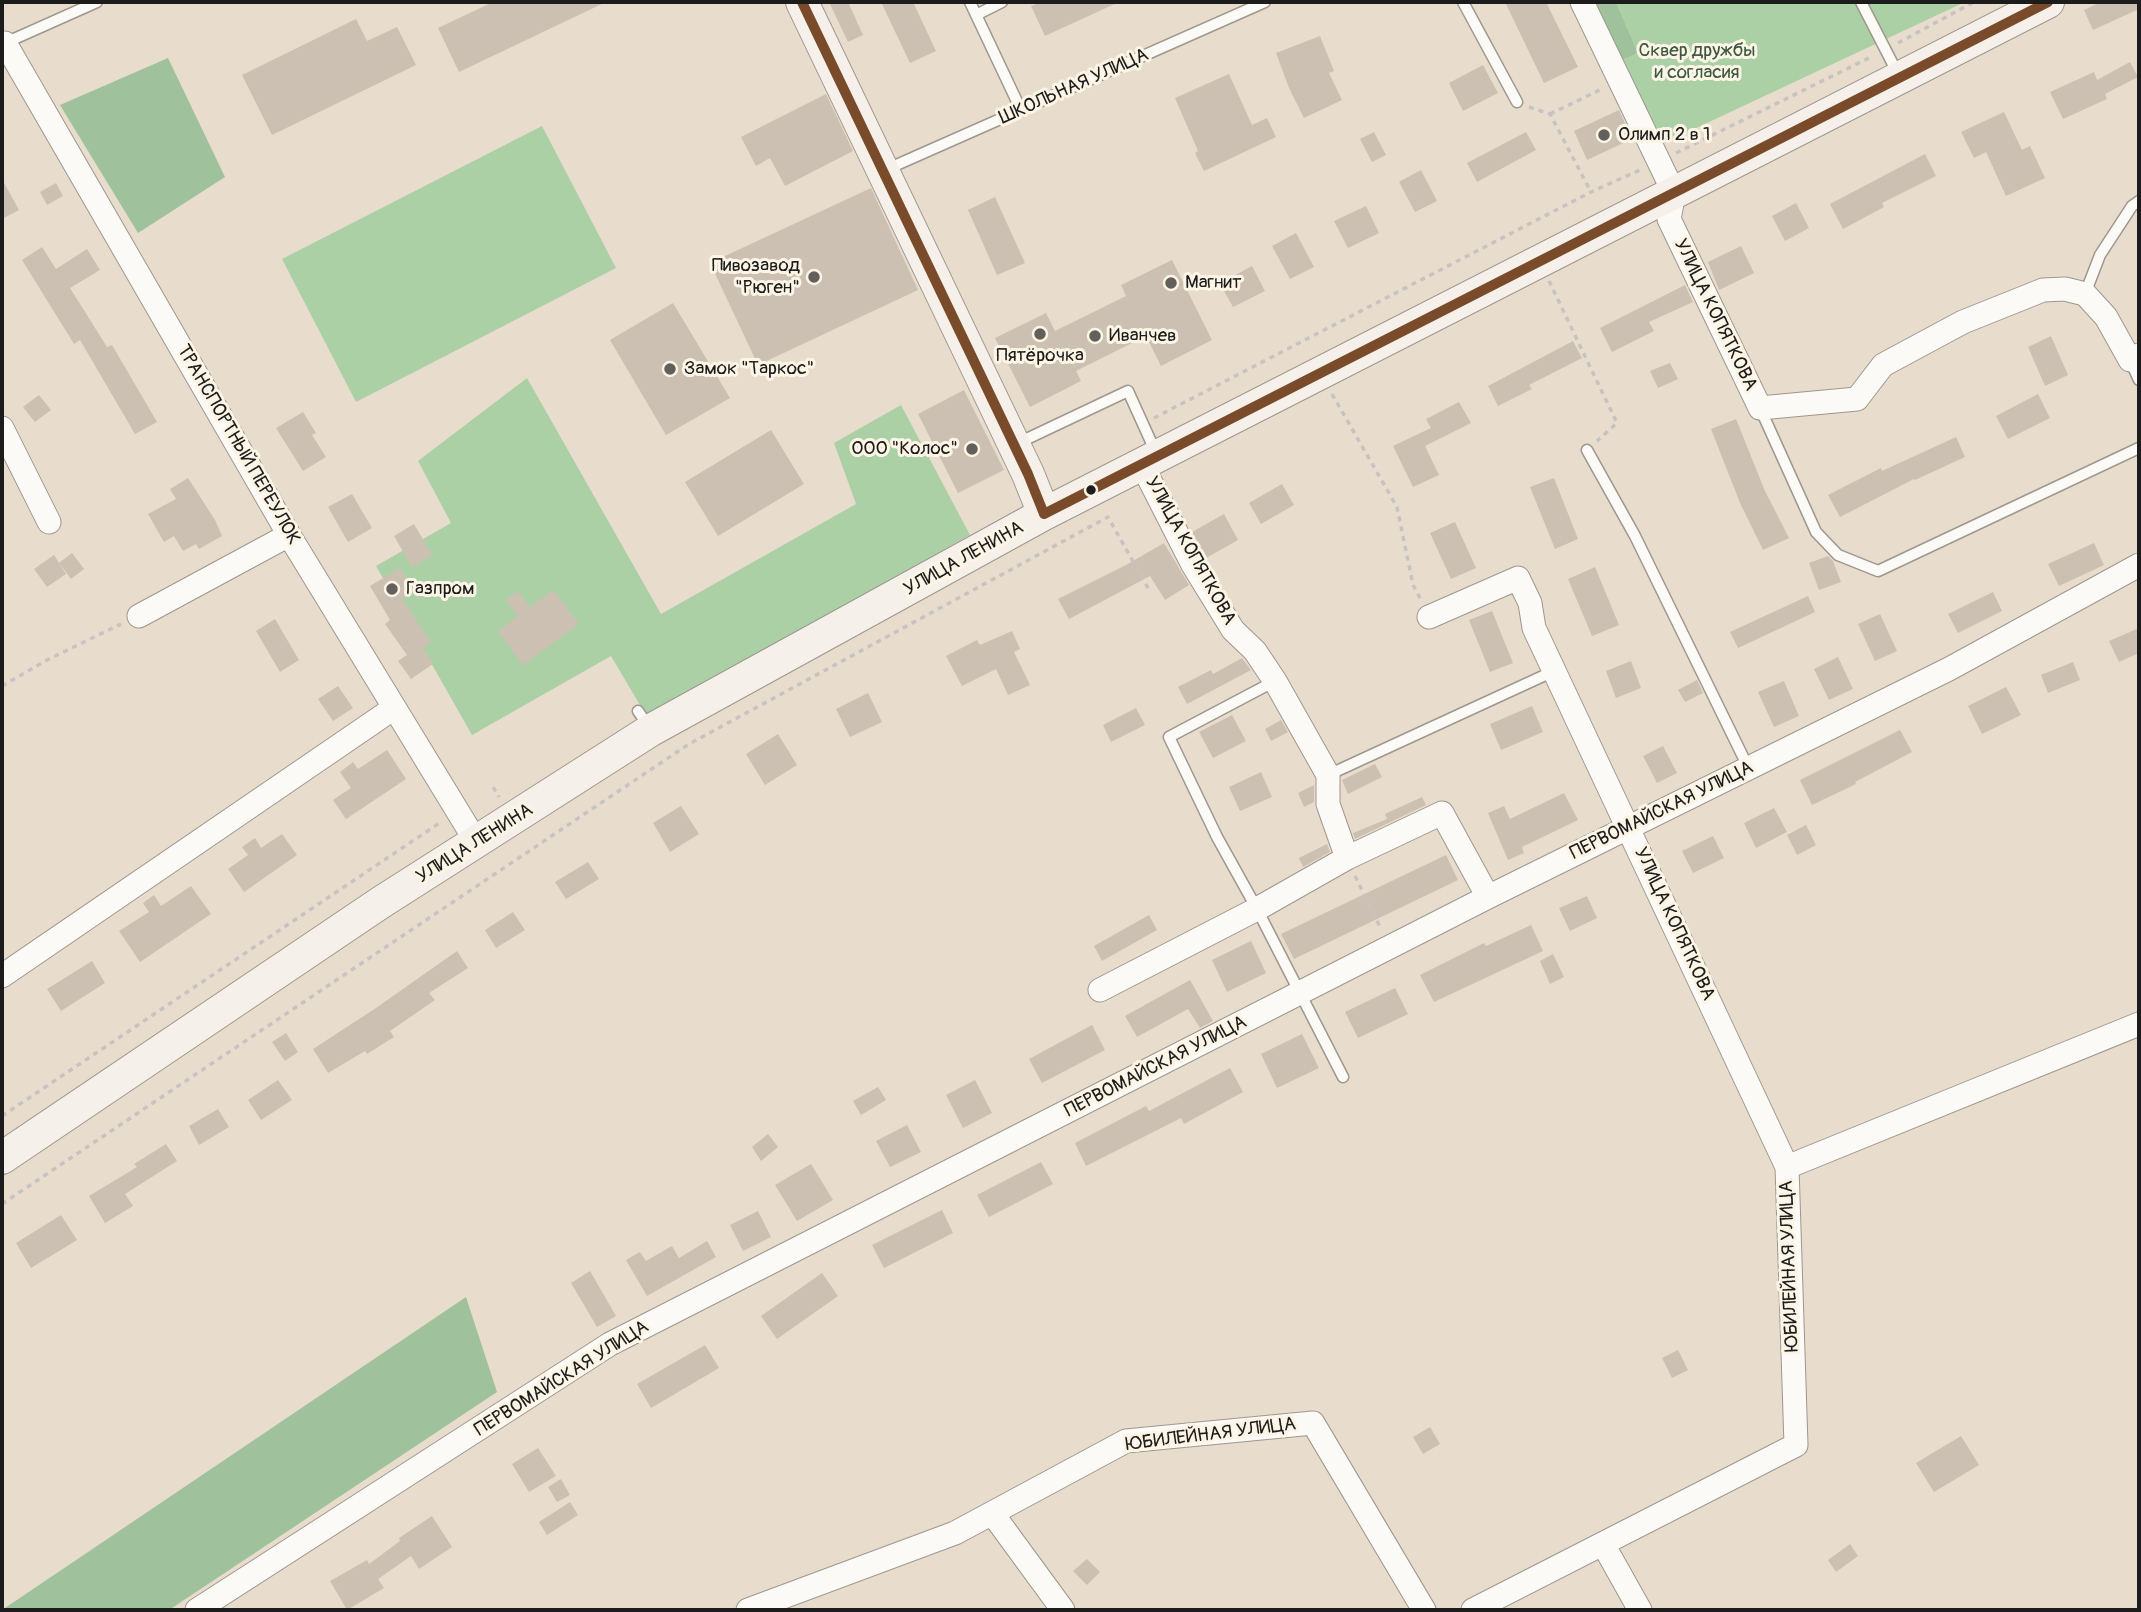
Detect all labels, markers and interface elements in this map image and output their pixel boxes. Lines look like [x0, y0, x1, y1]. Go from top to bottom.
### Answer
park label: Сквер дружбы и согласия [1638, 40, 1756, 84]
street label: ШКОЛЬНАЯ УЛИЦА [996, 44, 1152, 130]
place label: Олимп 2 в 1 [1618, 124, 1710, 146]
marker: Олимп 2 в 1 [1596, 127, 1612, 143]
street label: УЛИЦА КОПЯТКОВА [1668, 235, 1762, 395]
place label: Пивозавод "Рюген" [712, 255, 800, 299]
marker: Пивозавод "Рюген" [806, 269, 822, 285]
place label: Магнит [1185, 272, 1241, 294]
marker: Магнит [1163, 275, 1179, 291]
place label: Иванчев [1109, 325, 1176, 347]
marker: Пятёрочка [1032, 326, 1048, 342]
marker: Иванчев [1087, 328, 1103, 344]
street label: ТРАНСПОРТНЫЙ ПЕРЕУЛОК [171, 341, 305, 549]
place label: Пятёрочка [996, 345, 1084, 367]
place label: Замок "Таркос" [684, 358, 814, 380]
marker: Замок "Таркос" [662, 361, 678, 377]
place label: ООО "Колос" [851, 438, 958, 460]
marker: ООО "Колос" [964, 441, 980, 457]
street label: УЛИЦА КОПЯТКОВА [1140, 473, 1240, 629]
unlabelled marker [1084, 483, 1098, 497]
street label: УЛИЦА ЛЕНИНА [900, 517, 1028, 601]
place label: Газпром [406, 578, 474, 600]
marker: Газпром [384, 581, 400, 597]
street label: ПЕРВОМАЙСКАЯ УЛИЦА [1567, 757, 1757, 865]
street label: УЛИЦА ЛЕНИНА [412, 799, 538, 889]
street label: УЛИЦА КОПЯТКОВА [1629, 844, 1719, 1004]
street label: ПЕРВОМАЙСКАЯ УЛИЦА [1061, 1011, 1251, 1123]
street label: ЮБИЛЕЙНАЯ УЛИЦА [1776, 1180, 1804, 1352]
street label: ПЕРВОМАЙСКАЯ УЛИЦА [471, 1316, 653, 1442]
street label: ЮБИЛЕЙНАЯ УЛИЦА [1125, 1413, 1297, 1457]

